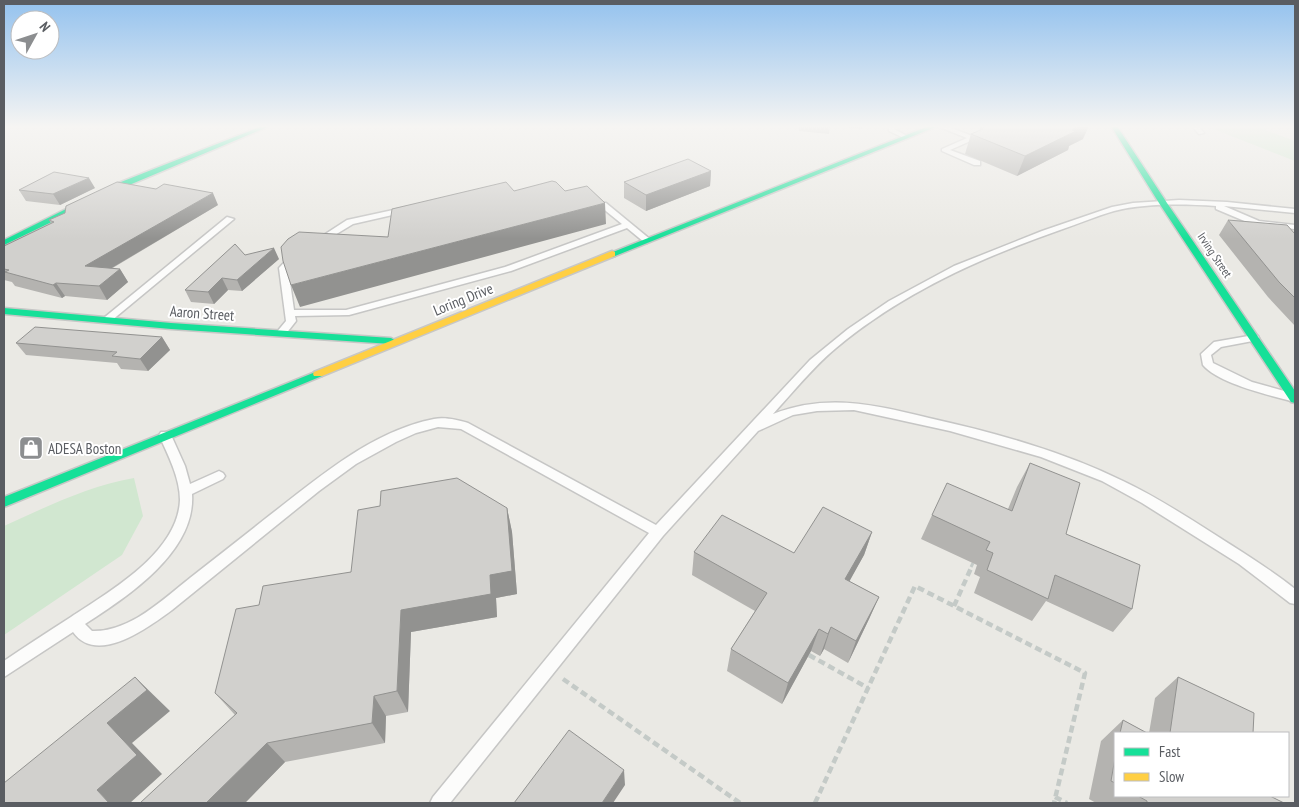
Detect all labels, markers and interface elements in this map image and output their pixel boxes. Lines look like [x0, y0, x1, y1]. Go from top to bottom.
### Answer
north arrow [10, 10, 60, 60]
text: N [36, 18, 54, 35]
street label: Irving Street [1194, 230, 1236, 281]
street label: Loring Drive [430, 278, 496, 320]
street label: Aaron Street [169, 301, 235, 325]
shop icon: ADESA Boston [18, 435, 44, 461]
place label: ADESA Boston [48, 439, 121, 458]
legend [1114, 732, 1289, 797]
text: Fast [1159, 742, 1180, 761]
text: Slow [1159, 767, 1184, 786]

